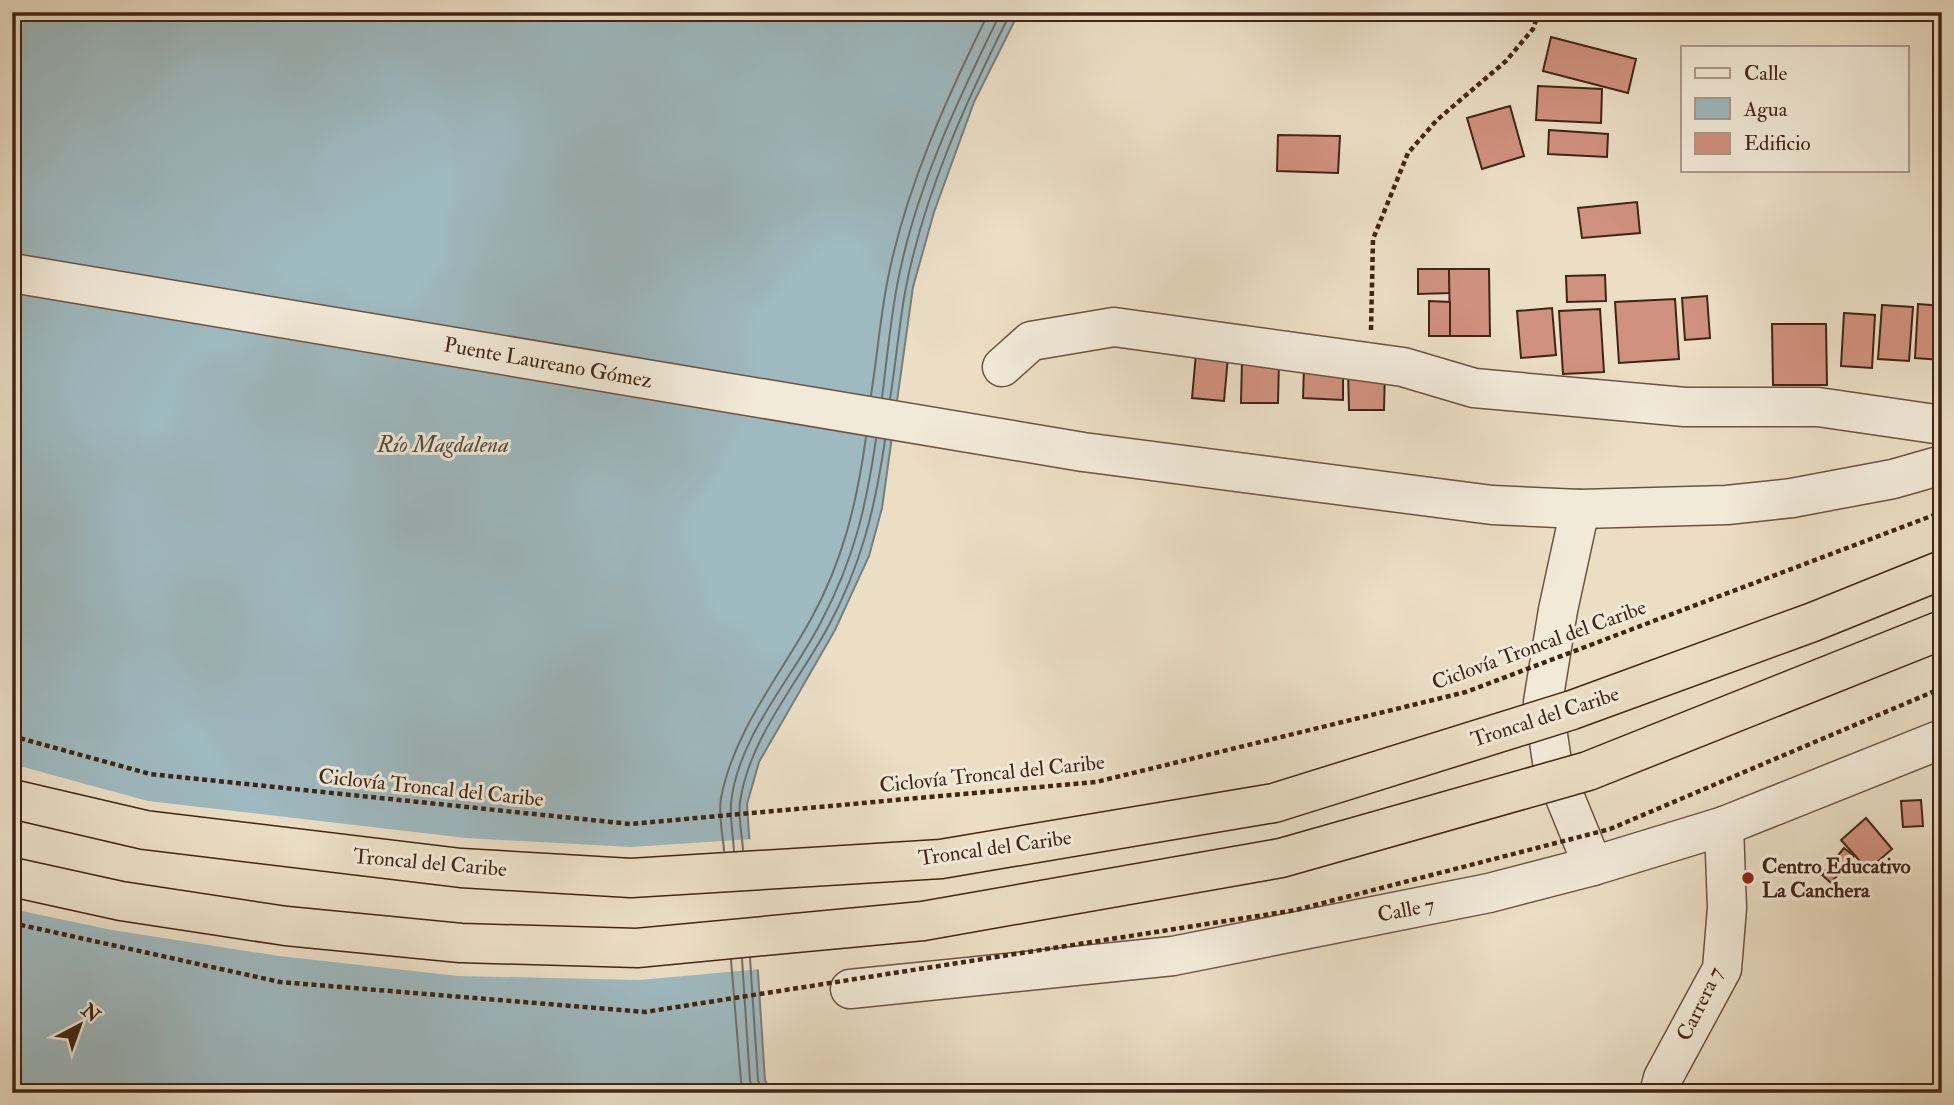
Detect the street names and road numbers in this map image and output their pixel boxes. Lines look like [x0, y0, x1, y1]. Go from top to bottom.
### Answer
street label: Puente Laureano Gómez [442, 331, 654, 395]
street label: Ciclovía Troncal del Caribe [1428, 594, 1650, 696]
street label: Troncal del Caribe [1468, 680, 1623, 754]
street label: Ciclovía Troncal del Caribe [878, 749, 1106, 799]
street label: Ciclovía Troncal del Caribe [317, 763, 545, 813]
street label: Troncal del Caribe [917, 824, 1073, 872]
street label: Troncal del Caribe [352, 843, 508, 883]
street label: Calle 7 [1375, 891, 1437, 929]
street label: Carrera 7 [1671, 962, 1730, 1045]

